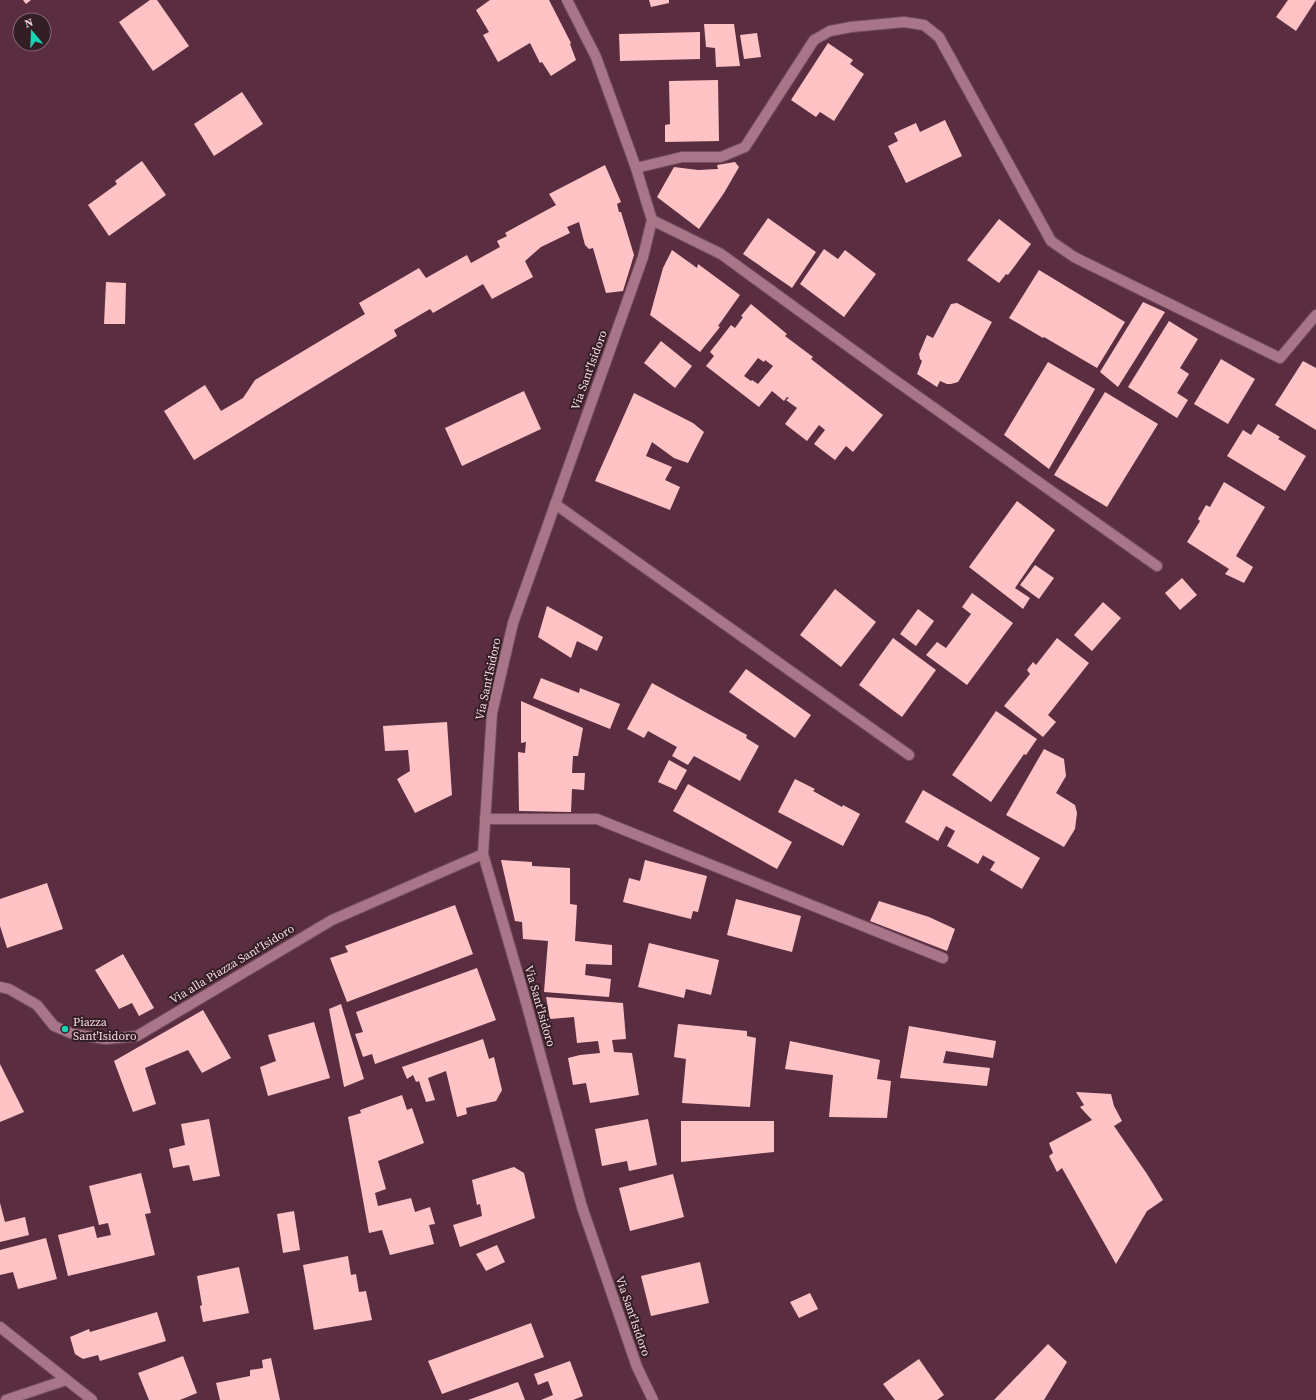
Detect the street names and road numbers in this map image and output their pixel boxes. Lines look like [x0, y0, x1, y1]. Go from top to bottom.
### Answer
street label: Via Sant'Isidoro [567, 328, 611, 412]
street label: Via Sant'Isidoro [471, 636, 505, 722]
street label: Via alla Piazza Sant'Isidoro [167, 920, 298, 1008]
street label: Via Sant'Isidoro [521, 964, 559, 1049]
street label: Via Sant'Isidoro [612, 1274, 654, 1359]

